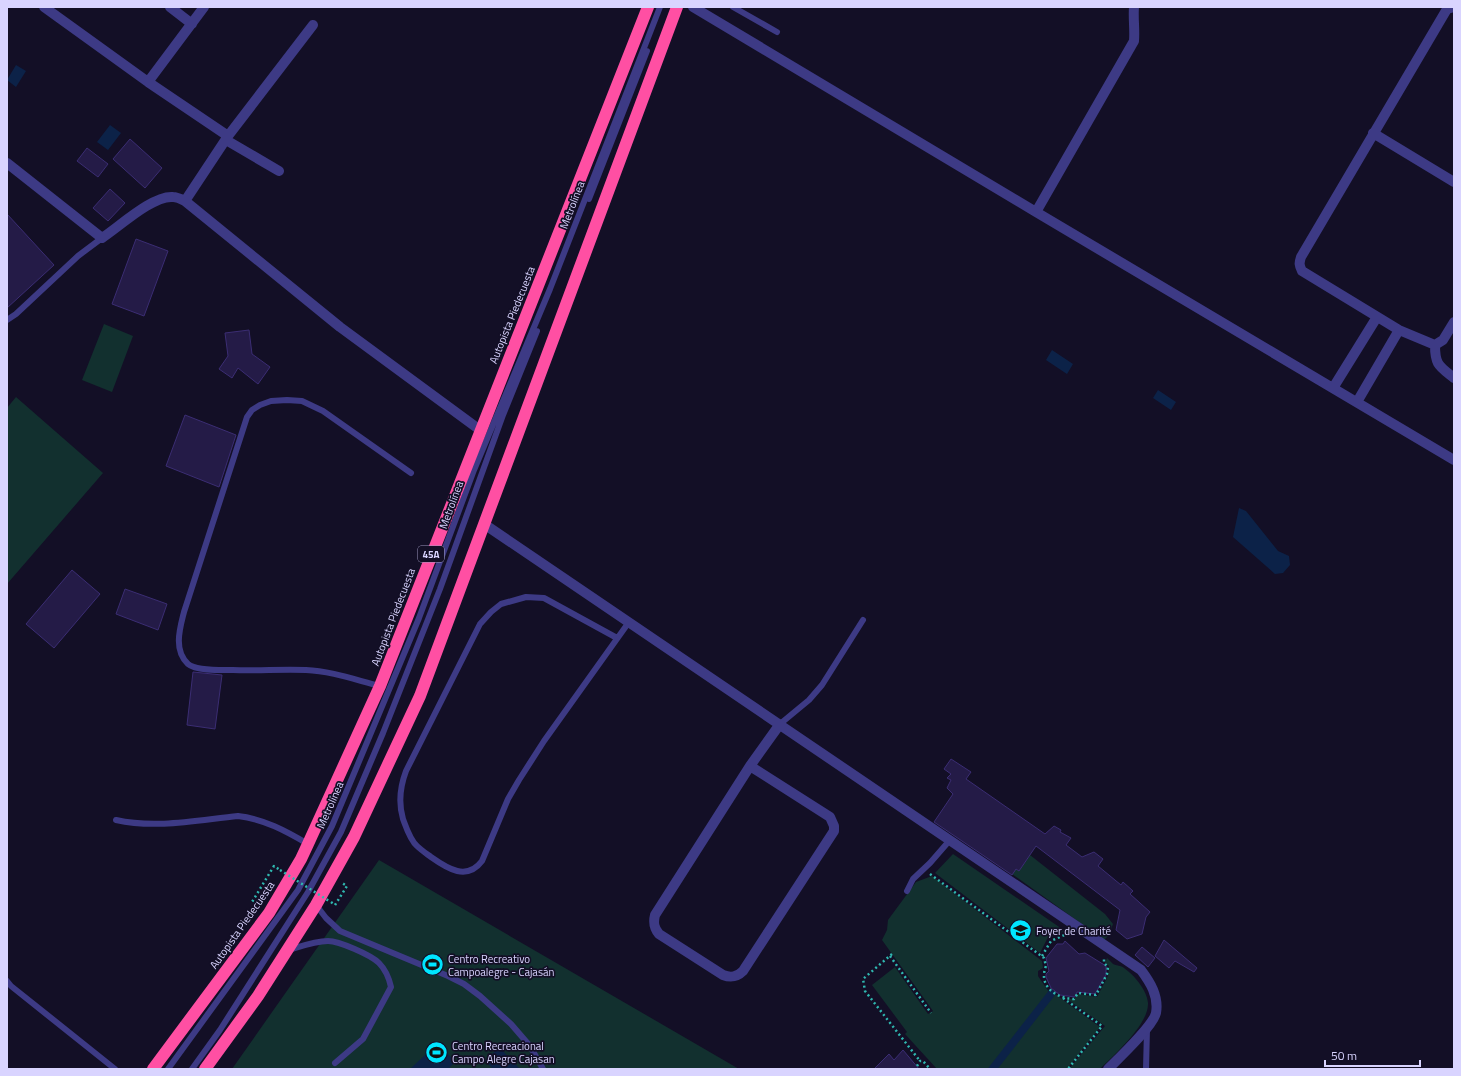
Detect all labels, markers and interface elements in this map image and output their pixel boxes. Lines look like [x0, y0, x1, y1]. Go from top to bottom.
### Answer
street label: Metrolínea [556, 178, 589, 231]
street label: Autopista Piedecuesta [485, 263, 539, 366]
street label: Metrolínea [435, 478, 467, 531]
road number: 45A [418, 546, 444, 562]
street label: Autopista Piedecuesta [367, 565, 419, 668]
street label: Metrolínea [313, 778, 348, 831]
street label: Autopista Piedecuesta [206, 878, 279, 972]
school or university icon: Foyer de Charité [1008, 918, 1034, 944]
place label: Foyer de Charité [1036, 923, 1112, 939]
place label: Centro Recreativo Campoalegre - Cajasán [448, 951, 555, 980]
sports icon: Centro Recreativo Campoalegre - Cajasán [419, 952, 445, 978]
place label: Centro Recreacional Campo Alegre Cajasan [452, 1038, 555, 1067]
sports icon: Centro Recreacional Campo Alegre Cajasan [424, 1039, 450, 1065]
scale bar [1325, 1042, 1420, 1068]
text: 50 m [1331, 1046, 1357, 1065]

